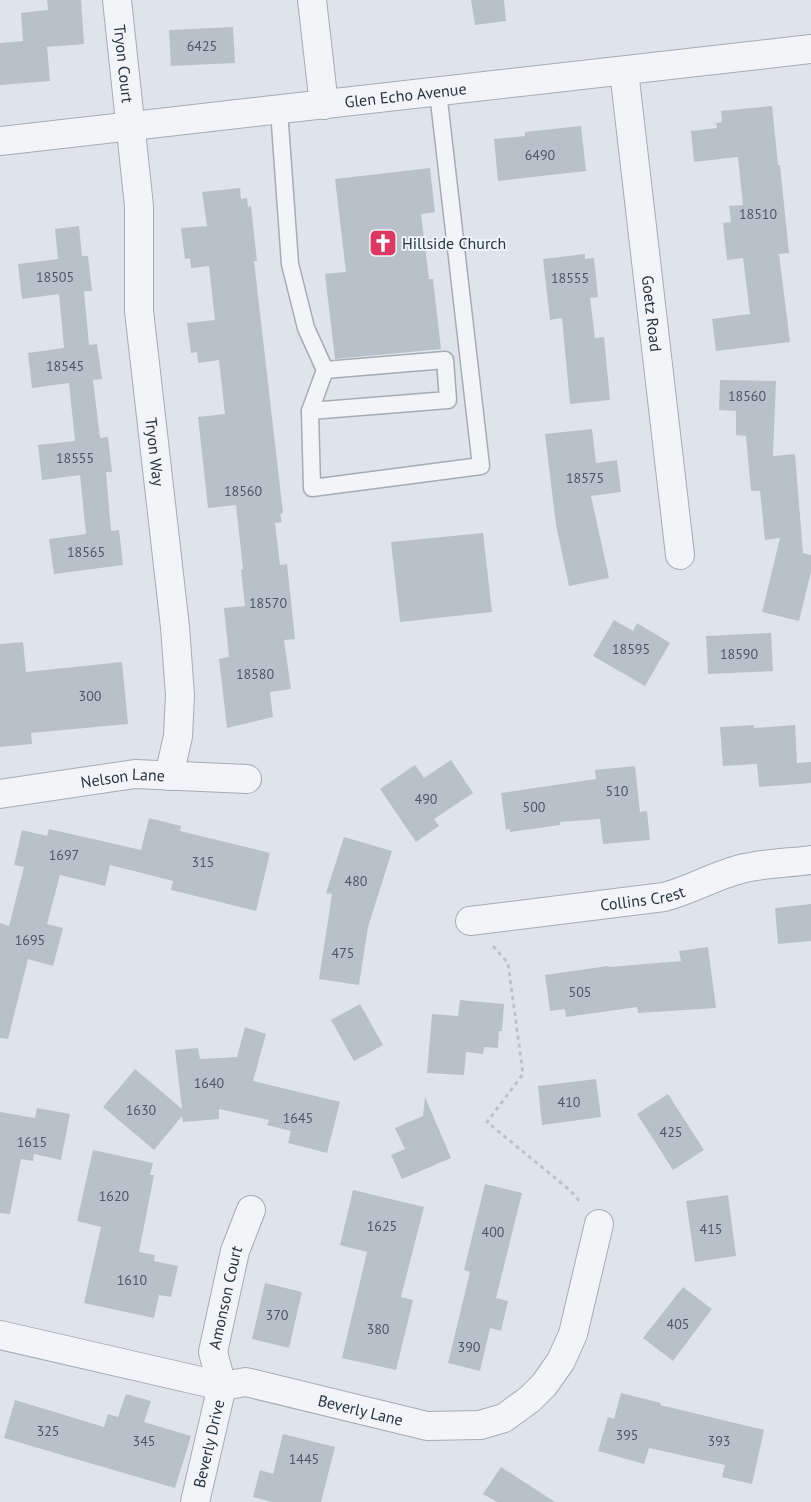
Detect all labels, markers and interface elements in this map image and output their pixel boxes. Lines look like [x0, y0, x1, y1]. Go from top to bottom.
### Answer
street label: Tryon Court [110, 23, 138, 104]
house number: 6425 [187, 37, 217, 55]
street label: Glen Echo Avenue [343, 78, 467, 112]
house number: 6490 [525, 146, 556, 164]
house number: 18510 [739, 205, 777, 223]
church icon: Hillside Church [368, 228, 398, 258]
place label: Hillside Church [402, 233, 506, 253]
house number: 18505 [36, 268, 74, 286]
house number: 18555 [551, 269, 589, 287]
street label: Goetz Road [638, 274, 666, 353]
house number: 18545 [46, 357, 84, 375]
house number: 18560 [728, 387, 766, 405]
street label: Tryon Way [141, 416, 169, 488]
house number: 18555 [56, 449, 94, 467]
house number: 18575 [566, 469, 604, 487]
house number: 18560 [224, 482, 262, 500]
house number: 18565 [67, 543, 105, 561]
house number: 18570 [249, 594, 287, 612]
house number: 18595 [612, 640, 650, 658]
house number: 18590 [720, 645, 758, 663]
house number: 18580 [236, 665, 274, 683]
house number: 300 [79, 687, 102, 705]
street label: Nelson Lane [79, 764, 165, 792]
house number: 510 [606, 782, 629, 800]
house number: 490 [415, 790, 438, 808]
house number: 500 [523, 798, 546, 816]
house number: 1697 [49, 846, 79, 864]
house number: 315 [192, 853, 214, 871]
house number: 480 [345, 872, 368, 890]
street label: Collins Crest [599, 881, 688, 915]
house number: 1695 [15, 931, 45, 949]
house number: 475 [332, 944, 354, 962]
house number: 505 [569, 983, 591, 1001]
house number: 1640 [194, 1074, 225, 1092]
house number: 410 [558, 1093, 581, 1111]
house number: 1630 [126, 1101, 157, 1119]
house number: 1645 [283, 1109, 313, 1127]
house number: 425 [660, 1123, 682, 1141]
house number: 1615 [17, 1133, 47, 1151]
house number: 1620 [99, 1187, 130, 1205]
house number: 1625 [367, 1217, 397, 1235]
house number: 415 [700, 1220, 722, 1238]
house number: 400 [482, 1223, 505, 1241]
street label: Amonson Court [204, 1242, 246, 1351]
house number: 1610 [117, 1271, 148, 1289]
house number: 370 [266, 1306, 289, 1324]
house number: 405 [667, 1315, 689, 1333]
house number: 380 [367, 1320, 390, 1338]
house number: 390 [458, 1338, 481, 1356]
street label: Beverly Lane [316, 1390, 405, 1430]
street label: Beverly Drive [189, 1397, 229, 1490]
house number: 325 [37, 1422, 59, 1440]
house number: 395 [616, 1426, 638, 1444]
house number: 345 [133, 1432, 155, 1450]
house number: 393 [708, 1432, 730, 1450]
house number: 1445 [289, 1450, 319, 1468]

